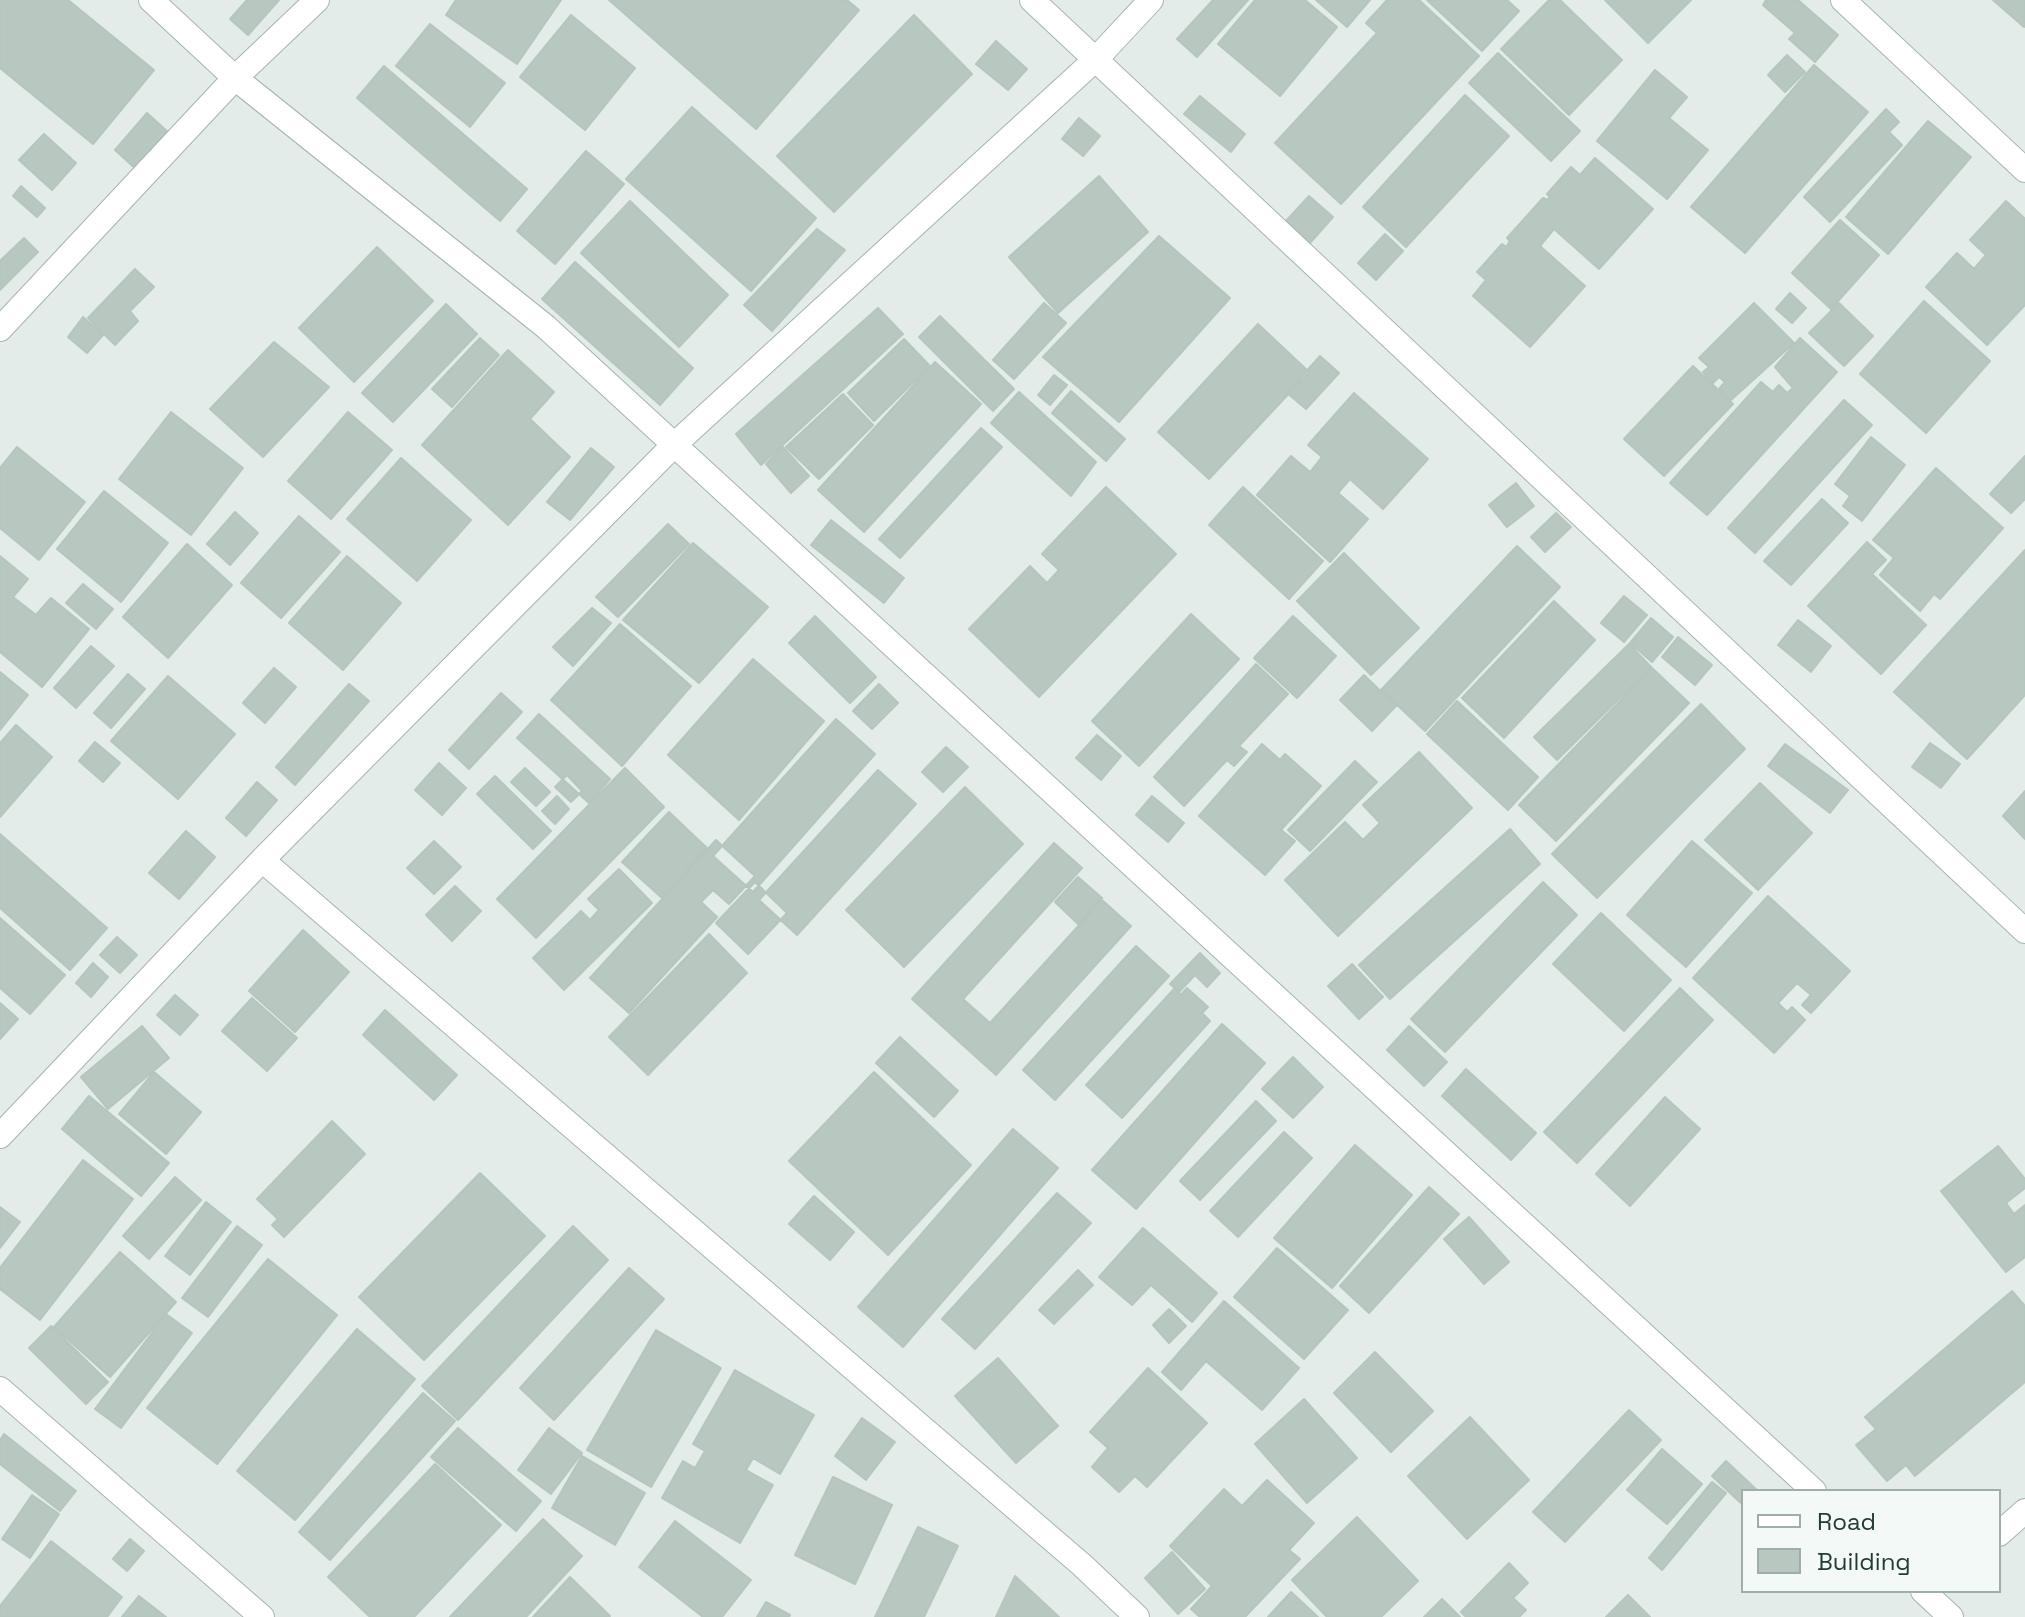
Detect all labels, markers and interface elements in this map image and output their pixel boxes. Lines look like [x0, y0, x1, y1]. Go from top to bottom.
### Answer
legend [1741, 1489, 2001, 1593]
text: Road [1817, 1506, 1876, 1537]
text: Building [1817, 1546, 1911, 1577]

